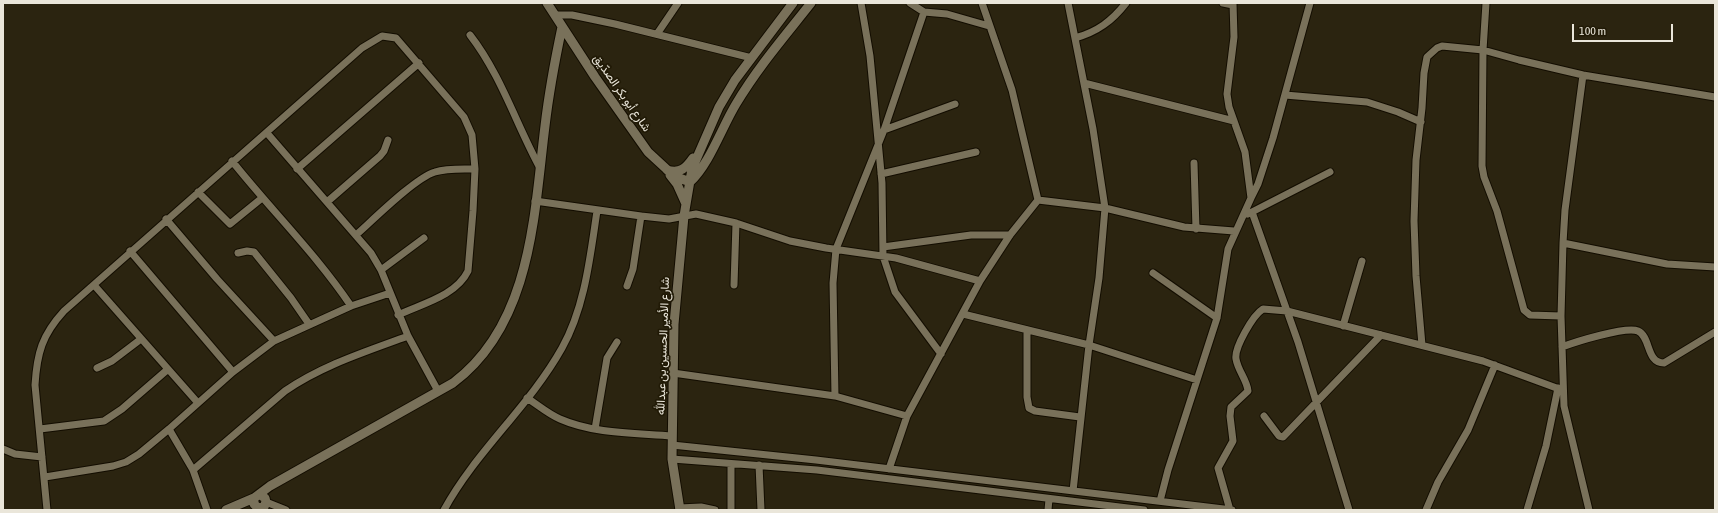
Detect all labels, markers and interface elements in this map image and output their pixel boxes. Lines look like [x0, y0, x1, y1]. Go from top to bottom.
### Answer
scale bar [1574, 16, 1675, 42]
text: 100 m [1579, 24, 1606, 38]
street label: شارع أبو بكر الصدّيق [590, 52, 654, 134]
street label: شارع الأمير الحسين بن عبدالله [653, 277, 673, 415]

